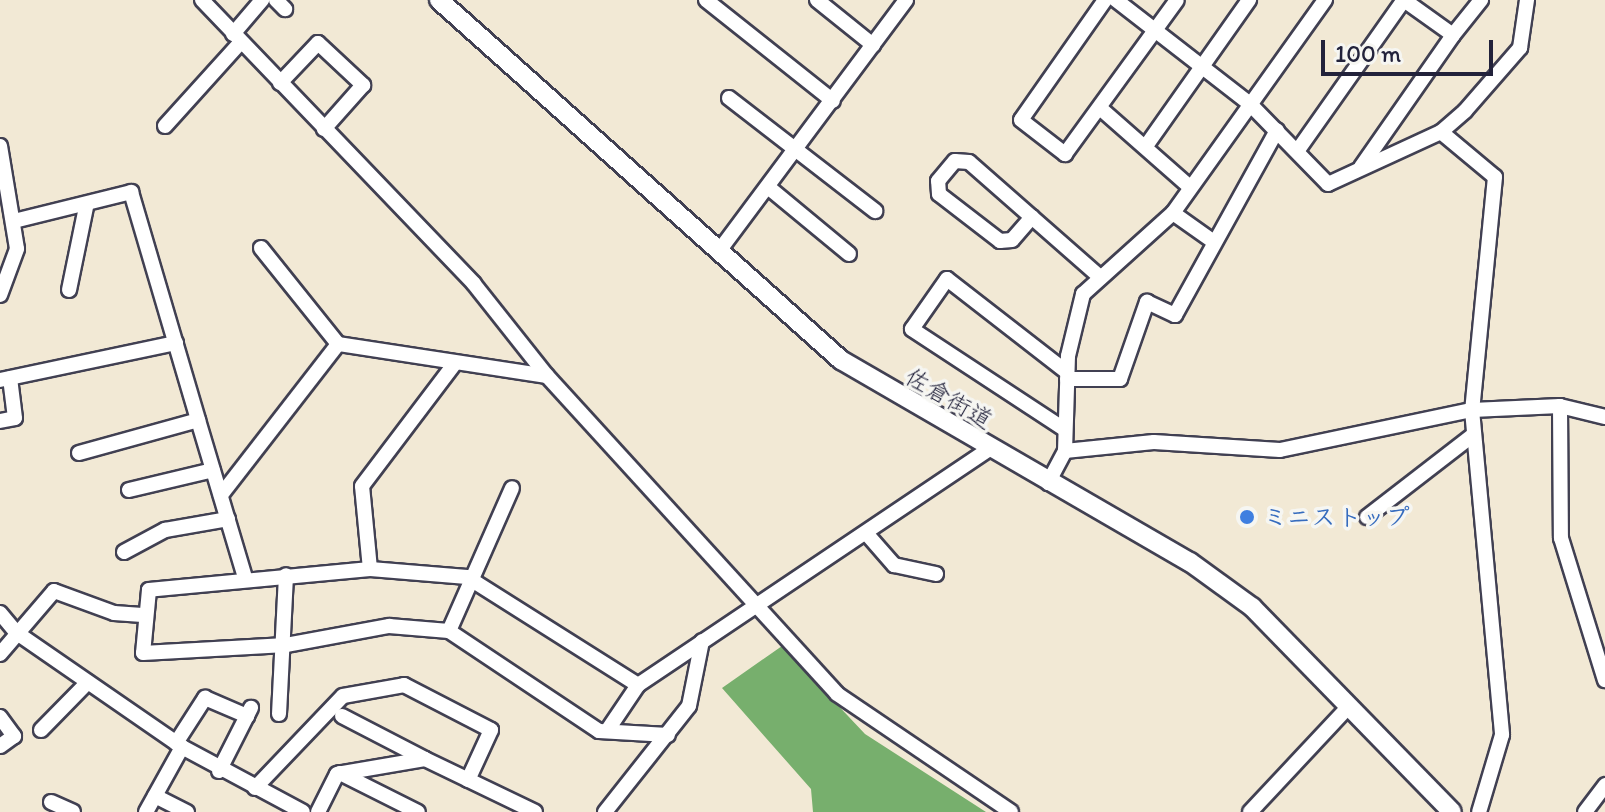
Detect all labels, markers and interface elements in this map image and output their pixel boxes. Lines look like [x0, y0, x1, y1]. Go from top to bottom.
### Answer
scale bar [1325, 24, 1497, 74]
text: 100 m [1335, 39, 1401, 68]
street label: 佐倉街道 [900, 362, 998, 434]
place label: ミニストップ [1263, 503, 1407, 531]
marker: ミニストップ [1238, 508, 1256, 526]

